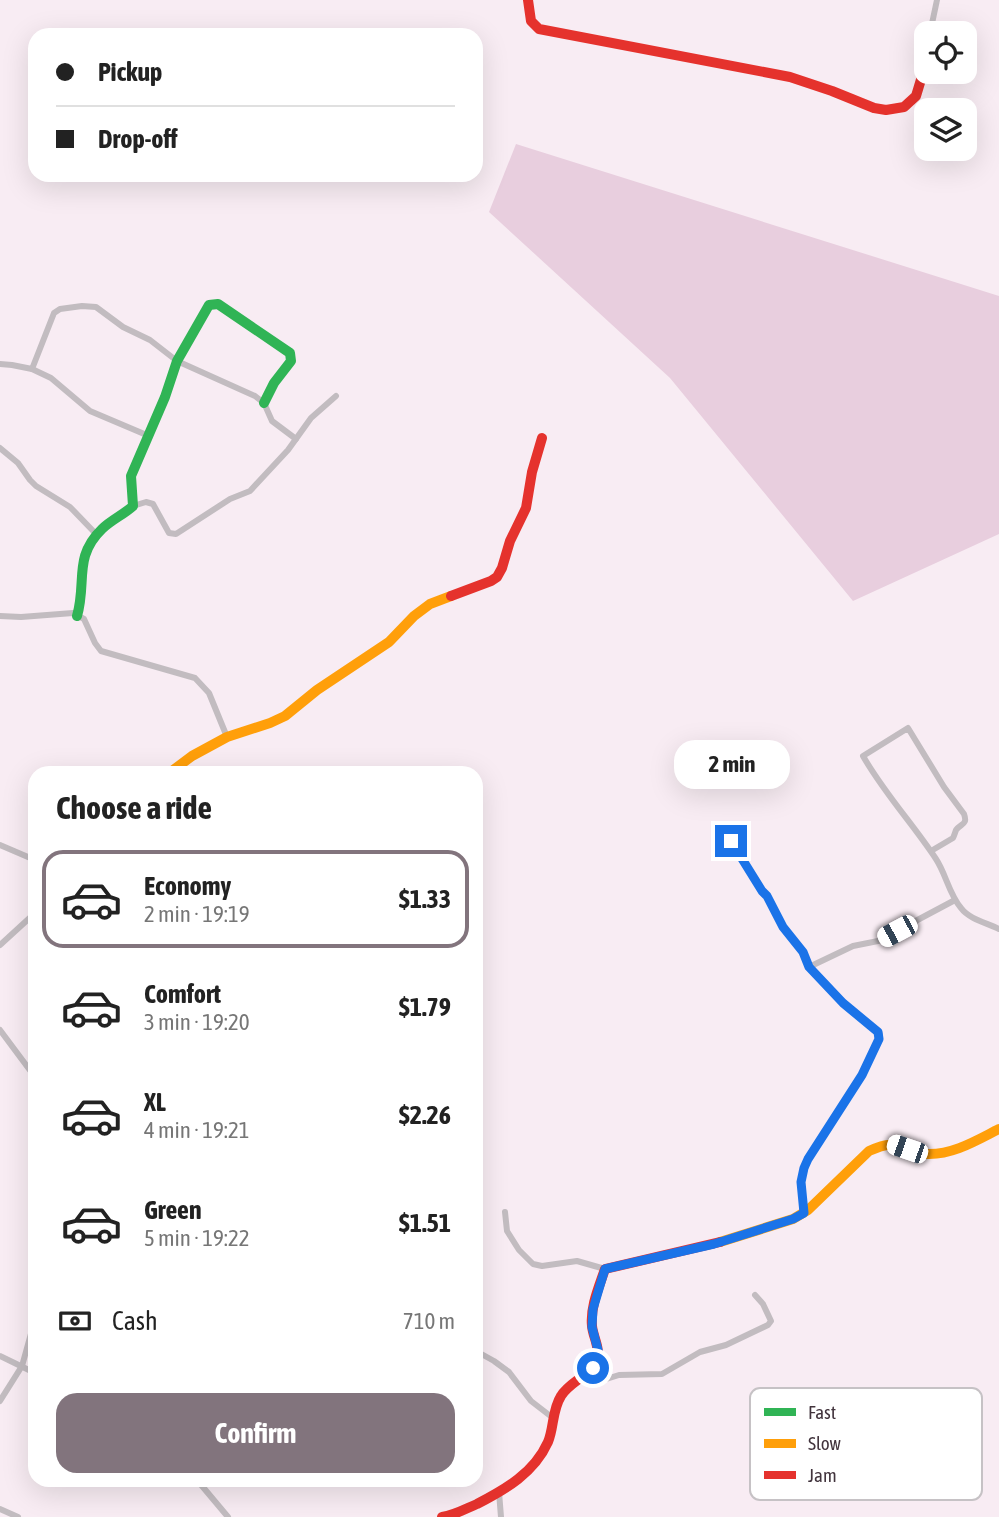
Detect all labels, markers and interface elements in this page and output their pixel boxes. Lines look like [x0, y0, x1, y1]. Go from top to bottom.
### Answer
map controls [914, 21, 977, 161]
button: locate [914, 21, 977, 84]
text: Pickup [98, 57, 162, 87]
button: layers [914, 98, 977, 161]
text: Drop-off [98, 124, 178, 154]
callout: 2 min [673, 740, 789, 788]
text: 2 min [709, 751, 755, 777]
text: Choose a ride [56, 789, 212, 826]
route end [715, 825, 747, 857]
icon: car [60, 868, 123, 931]
text: Economy [144, 871, 231, 901]
text: $1.33 [399, 884, 451, 914]
text: 2 min · 19:19 [144, 901, 250, 927]
car [874, 912, 921, 950]
icon: car [60, 976, 123, 1039]
text: Comfort [144, 979, 221, 1009]
text: $1.79 [399, 992, 451, 1022]
text: 3 min · 19:20 [144, 1009, 250, 1035]
icon: car [60, 1084, 123, 1147]
text: XL [144, 1087, 166, 1117]
text: $2.26 [399, 1100, 451, 1130]
text: 4 min · 19:21 [144, 1117, 250, 1143]
car [884, 1132, 931, 1166]
icon: car [60, 1192, 123, 1255]
text: Green [144, 1195, 202, 1225]
text: $1.51 [399, 1208, 451, 1238]
text: 5 min · 19:22 [144, 1225, 250, 1251]
icon: cash [56, 1302, 94, 1340]
text: Cash [112, 1306, 158, 1336]
text: 710 m [403, 1308, 455, 1334]
route start [577, 1352, 609, 1384]
legend [750, 1388, 982, 1500]
button: Confirm [56, 1393, 455, 1473]
text: Fast [808, 1401, 836, 1423]
text: Slow [808, 1432, 842, 1454]
text: Jam [808, 1464, 837, 1486]

